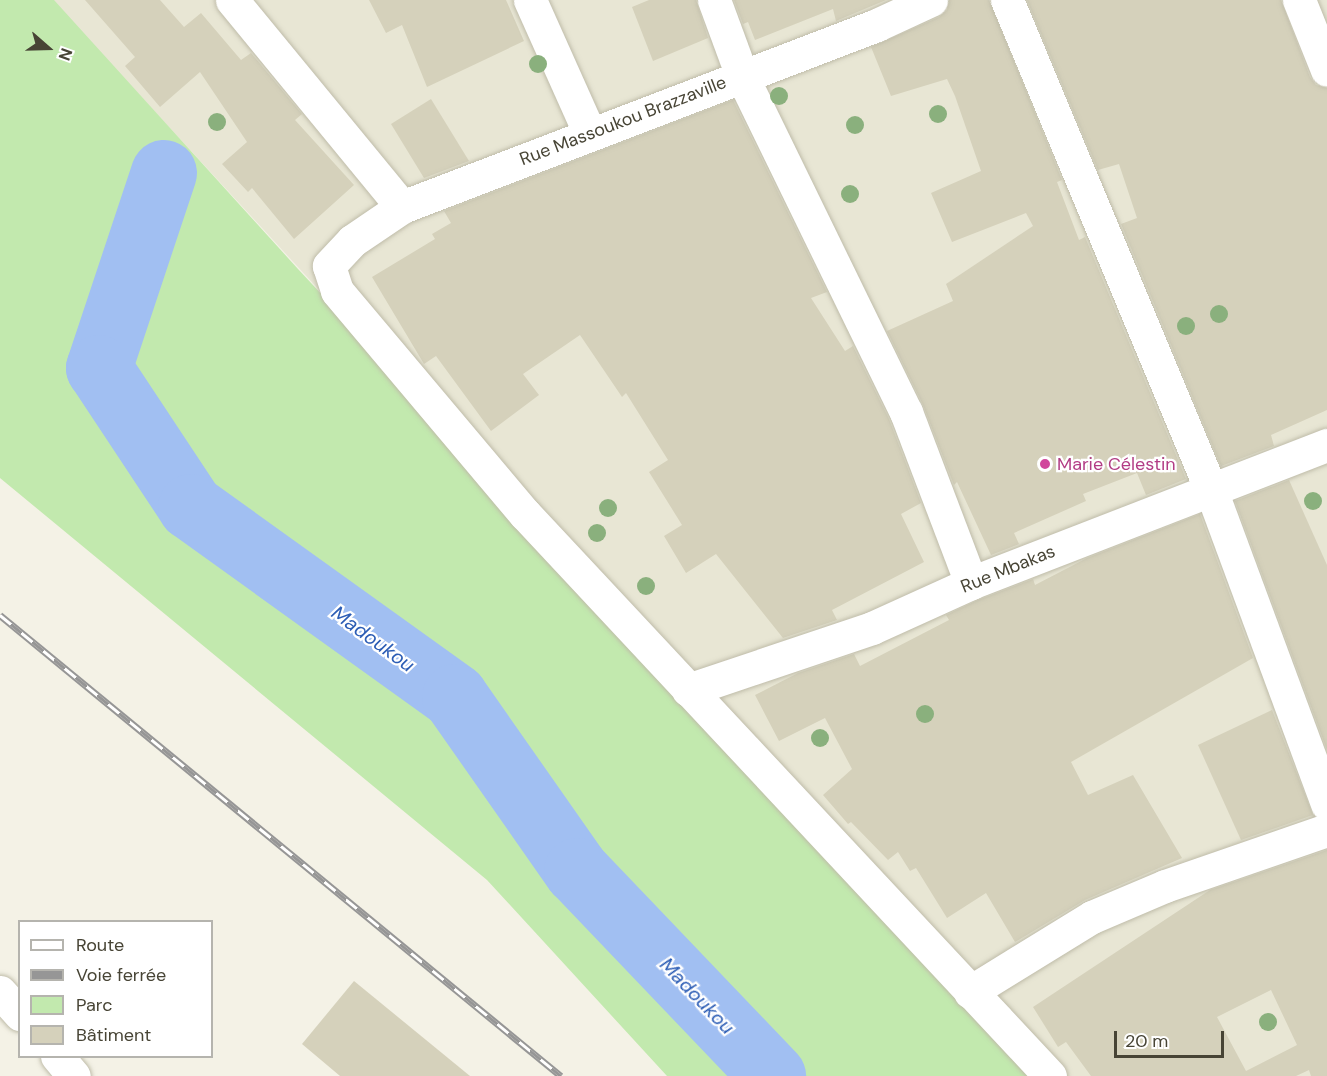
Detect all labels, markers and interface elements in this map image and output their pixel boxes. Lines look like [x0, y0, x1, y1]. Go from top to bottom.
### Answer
north arrow [18, 18, 78, 78]
text: N [54, 45, 77, 63]
street label: Rue Massoukou Brazzaville [517, 72, 729, 170]
place label: Marie Célestin [1057, 453, 1176, 475]
marker: Marie Célestin [1038, 457, 1052, 471]
street label: Rue Mbakas [958, 540, 1058, 598]
water label: Madoukou [327, 601, 419, 677]
legend [18, 920, 213, 1058]
text: Route [76, 933, 124, 957]
water label: Madoukou [655, 953, 739, 1039]
text: Voie ferrée [76, 963, 166, 987]
text: Parc [76, 993, 112, 1017]
scale bar [1117, 1019, 1226, 1057]
text: Bâtiment [76, 1023, 151, 1047]
text: 20 m [1125, 1029, 1168, 1053]

